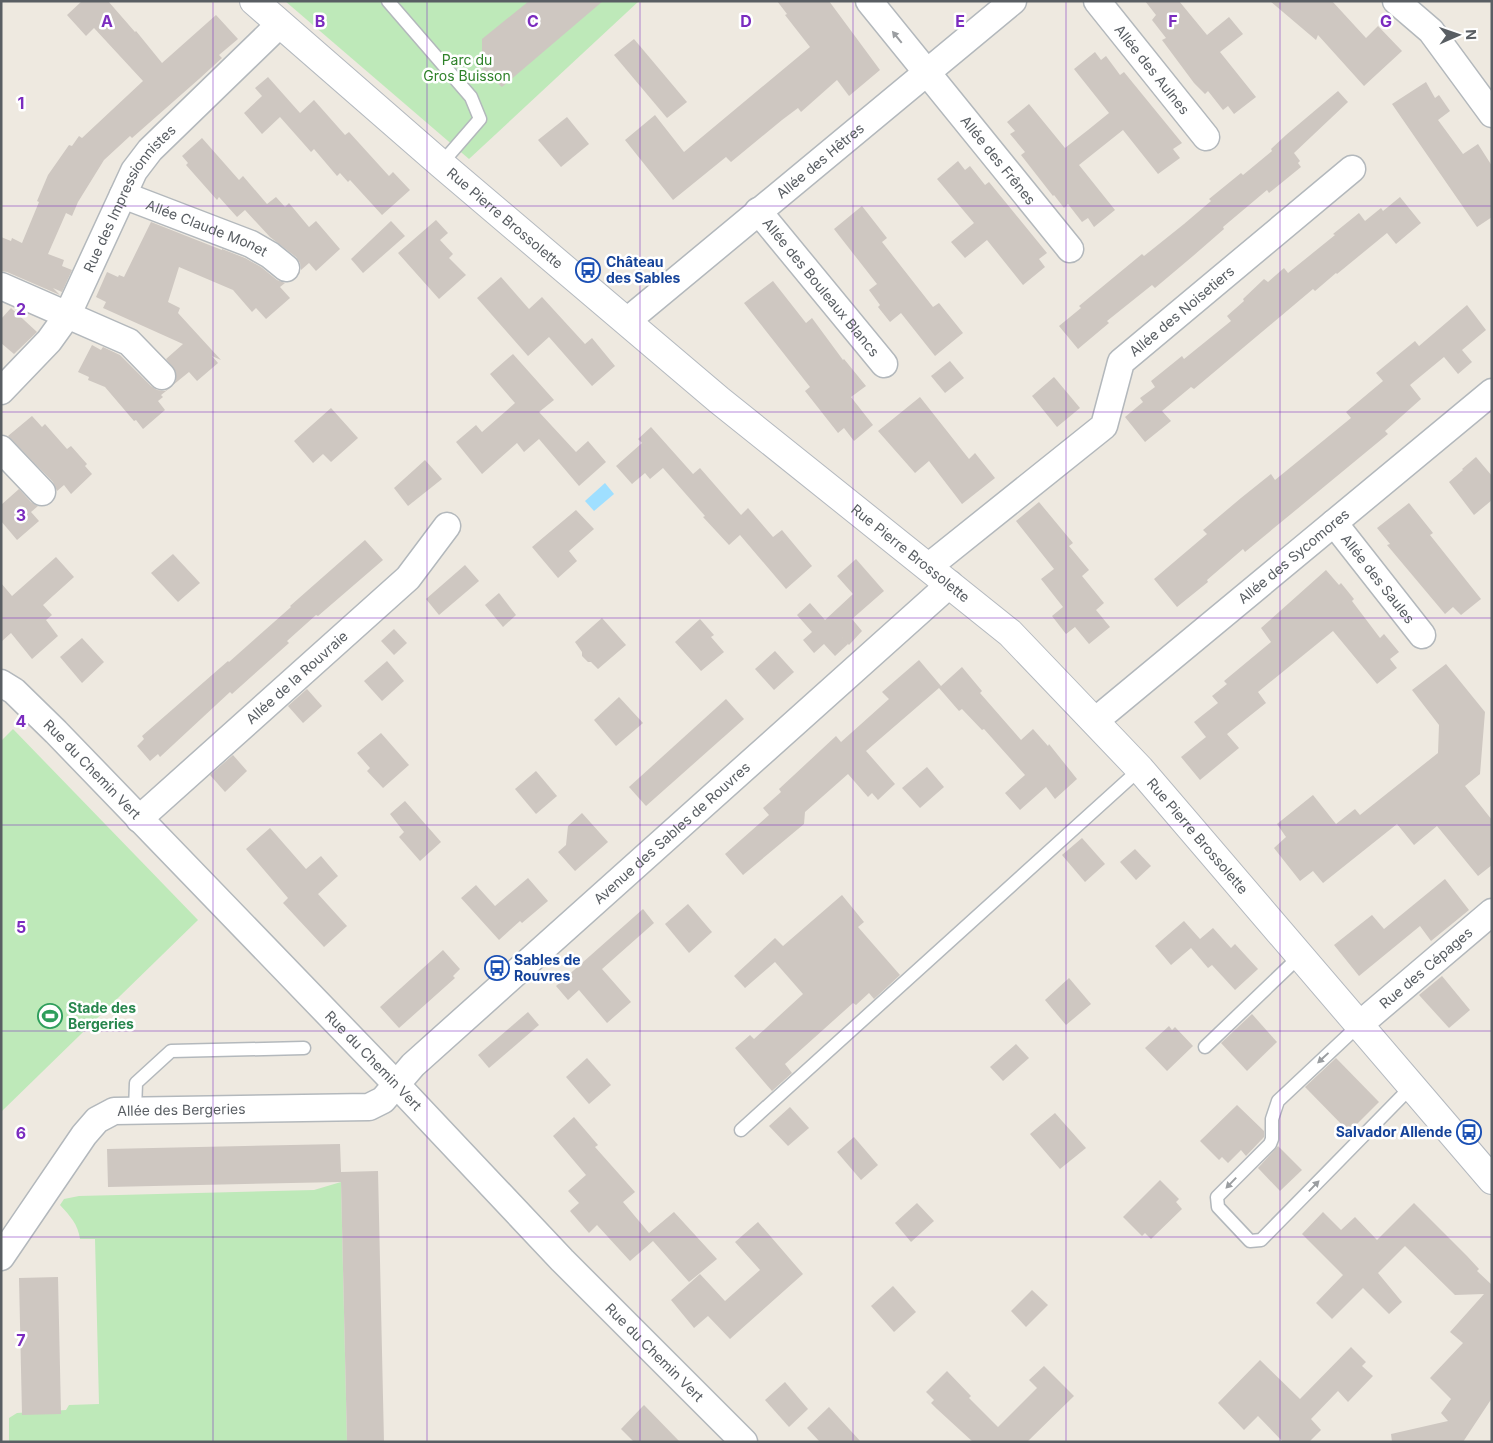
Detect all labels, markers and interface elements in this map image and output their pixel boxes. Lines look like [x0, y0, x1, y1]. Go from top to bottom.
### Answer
north arrow [1433, 10, 1483, 60]
text: A [101, 11, 113, 31]
text: B [315, 11, 325, 31]
text: C [527, 11, 539, 31]
text: D [740, 11, 752, 31]
text: E [955, 11, 965, 31]
text: F [1168, 11, 1178, 31]
text: G [1380, 11, 1392, 31]
street label: Allée des Aulnes [1111, 21, 1193, 118]
text: N [1463, 29, 1480, 40]
one-way arrow [892, 31, 903, 44]
park label: Parc du Gros Buisson [423, 51, 511, 84]
text: 1 [18, 93, 24, 113]
street label: Allée des Frênes [957, 112, 1040, 208]
street label: Allée des Hêtres [773, 119, 867, 202]
street label: Rue des Impressionnistes [79, 121, 179, 275]
street label: Rue Pierre Brossolette [444, 164, 567, 272]
street label: Allée Claude Monet [144, 196, 271, 260]
street label: Allée des Bouleaux Blancs [759, 214, 883, 360]
place label: Château des Sables [606, 253, 681, 286]
bus stop icon: Château des Sables [575, 257, 601, 283]
street label: Allée des Noisetiers [1126, 262, 1237, 359]
text: 2 [16, 299, 26, 319]
street label: Rue Pierre Brossolette [848, 500, 973, 605]
text: 3 [16, 505, 26, 525]
street label: Allée des Sycomores [1234, 505, 1352, 607]
street label: Allée des Saules [1338, 530, 1419, 627]
street label: Allée de la Rouvraie [242, 627, 351, 727]
text: 4 [16, 711, 27, 731]
street label: Rue du Chemin Vert [40, 716, 145, 823]
street label: Avenue des Sables de Rouvres [590, 758, 753, 907]
street label: Rue Pierre Brossolette [1144, 774, 1252, 897]
text: 5 [16, 917, 26, 937]
street label: Rue des Cépages [1376, 923, 1476, 1012]
place label: Sables de Rouvres [514, 951, 581, 984]
bus stop icon: Sables de Rouvres [484, 955, 510, 981]
place label: Stade des Bergeries [68, 999, 136, 1032]
sports icon: Stade des Bergeries [37, 1003, 63, 1029]
street label: Rue du Chemin Vert [322, 1007, 426, 1114]
one-way arrow [1317, 1052, 1329, 1064]
street label: Allée des Bergeries [117, 1100, 246, 1119]
bus stop icon: Salvador Allende [1456, 1119, 1482, 1145]
text: 6 [16, 1123, 26, 1143]
place label: Salvador Allende [1336, 1123, 1452, 1140]
one-way arrow [1225, 1177, 1237, 1189]
one-way arrow [1308, 1180, 1320, 1192]
street label: Rue du Chemin Vert [602, 1299, 708, 1405]
text: 7 [16, 1330, 26, 1350]

